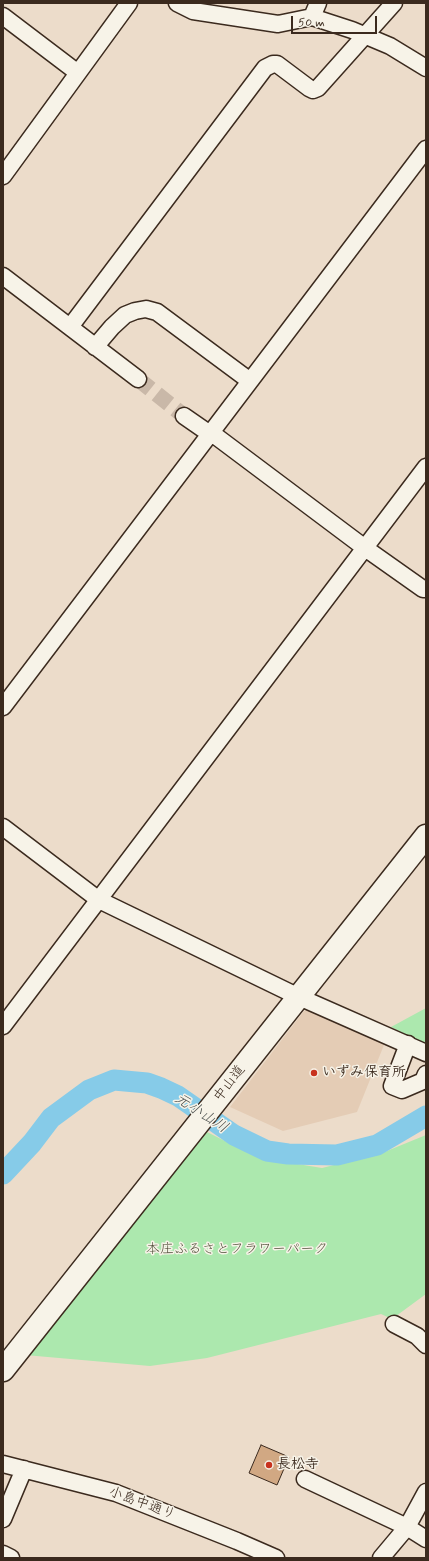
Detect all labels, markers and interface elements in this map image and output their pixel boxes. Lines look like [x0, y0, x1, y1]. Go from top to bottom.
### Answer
scale bar [293, 8, 379, 34]
text: 50 m [298, 15, 325, 31]
street label: 中山道 [210, 1062, 250, 1106]
place label: いずみ保育所 [322, 1065, 406, 1081]
marker: いずみ保育所 [309, 1068, 319, 1078]
water label: 元小山川 [171, 1090, 231, 1138]
park label: 本庄ふるさとフラワーパーク [146, 1242, 328, 1258]
place label: 長松寺 [277, 1457, 319, 1473]
marker: 長松寺 [264, 1460, 274, 1470]
street label: 小島中通り [106, 1484, 178, 1524]

